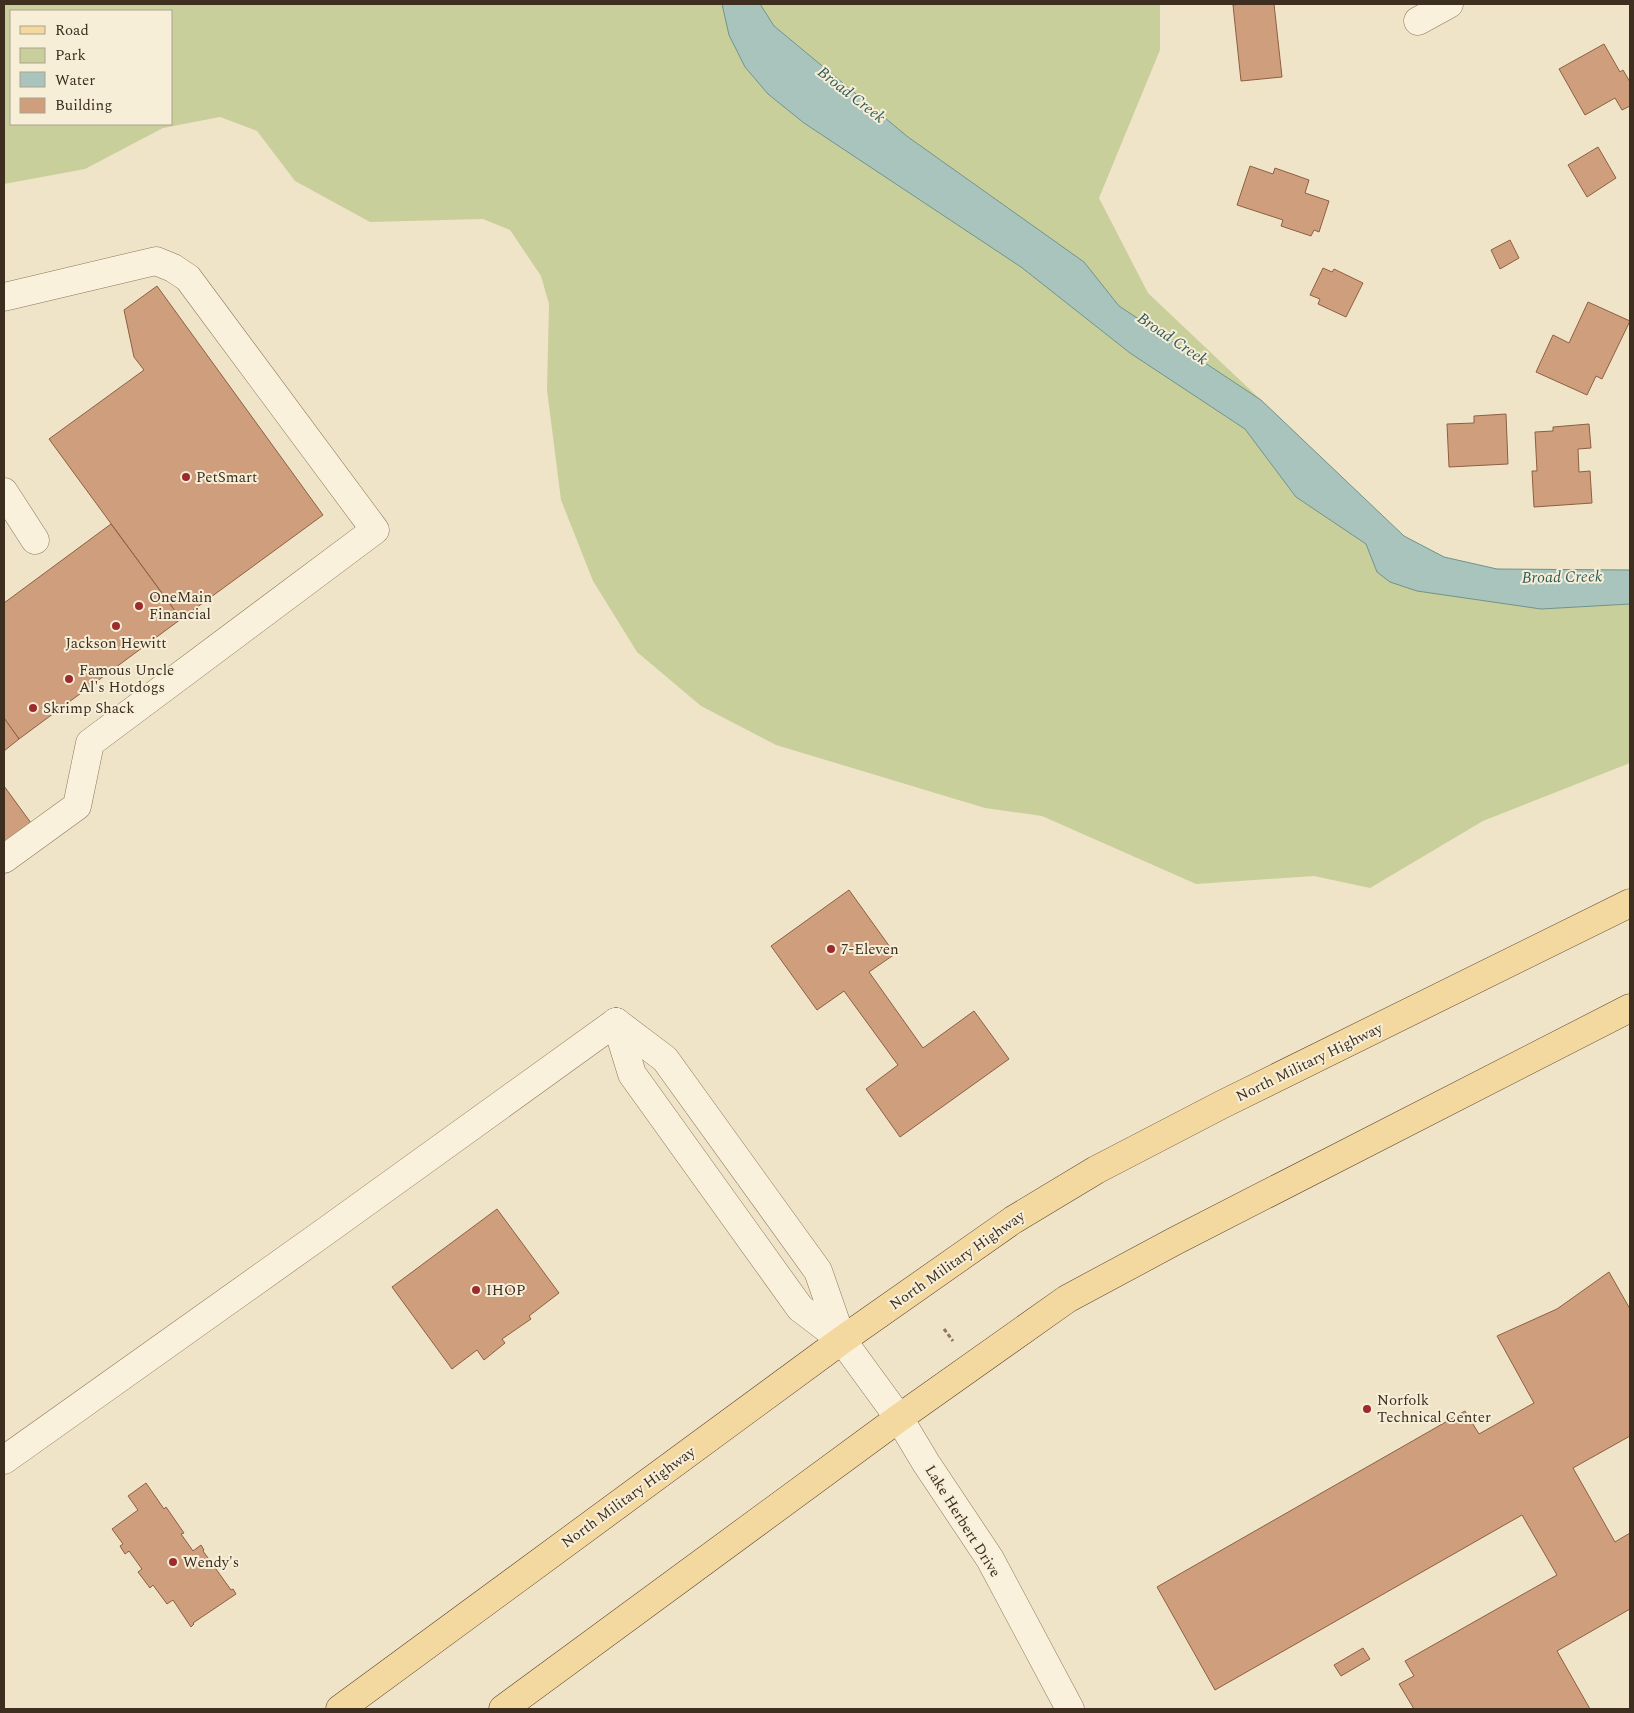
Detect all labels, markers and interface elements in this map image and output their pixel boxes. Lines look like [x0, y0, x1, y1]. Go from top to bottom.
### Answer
legend [10, 10, 172, 125]
text: Road [55, 19, 89, 42]
text: Park [55, 44, 86, 67]
water label: Broad Creek [812, 60, 891, 129]
text: Water [55, 69, 95, 92]
text: Building [55, 94, 112, 117]
water label: Broad Creek [1132, 306, 1213, 372]
place label: PetSmart [196, 466, 257, 489]
marker: PetSmart [180, 471, 192, 483]
water label: Broad Creek [1521, 564, 1603, 590]
place label: OneMain Financial [149, 586, 213, 626]
marker: OneMain Financial [133, 600, 145, 612]
marker: Jackson Hewitt [110, 620, 122, 632]
place label: Jackson Hewitt [65, 632, 167, 655]
place label: Famous Uncle Al's Hotdogs [79, 659, 174, 699]
marker: Famous Uncle Al's Hotdogs [63, 673, 75, 685]
place label: Skrimp Shack [43, 697, 135, 720]
marker: Skrimp Shack [27, 702, 39, 714]
place label: 7-Eleven [841, 938, 899, 961]
marker: 7-Eleven [825, 943, 837, 955]
street label: North Military Highway [1232, 1017, 1387, 1108]
street label: North Military Highway [885, 1204, 1030, 1316]
place label: IHOP [486, 1279, 526, 1302]
marker: IHOP [470, 1284, 482, 1296]
place label: Norfolk Technical Center [1377, 1389, 1491, 1429]
marker: Norfolk Technical Center [1361, 1403, 1373, 1415]
street label: North Military Highway [556, 1440, 701, 1554]
street label: Lake Herbert Drive [919, 1461, 1006, 1582]
place label: Wendy's [183, 1551, 239, 1574]
marker: Wendy's [167, 1556, 179, 1568]

